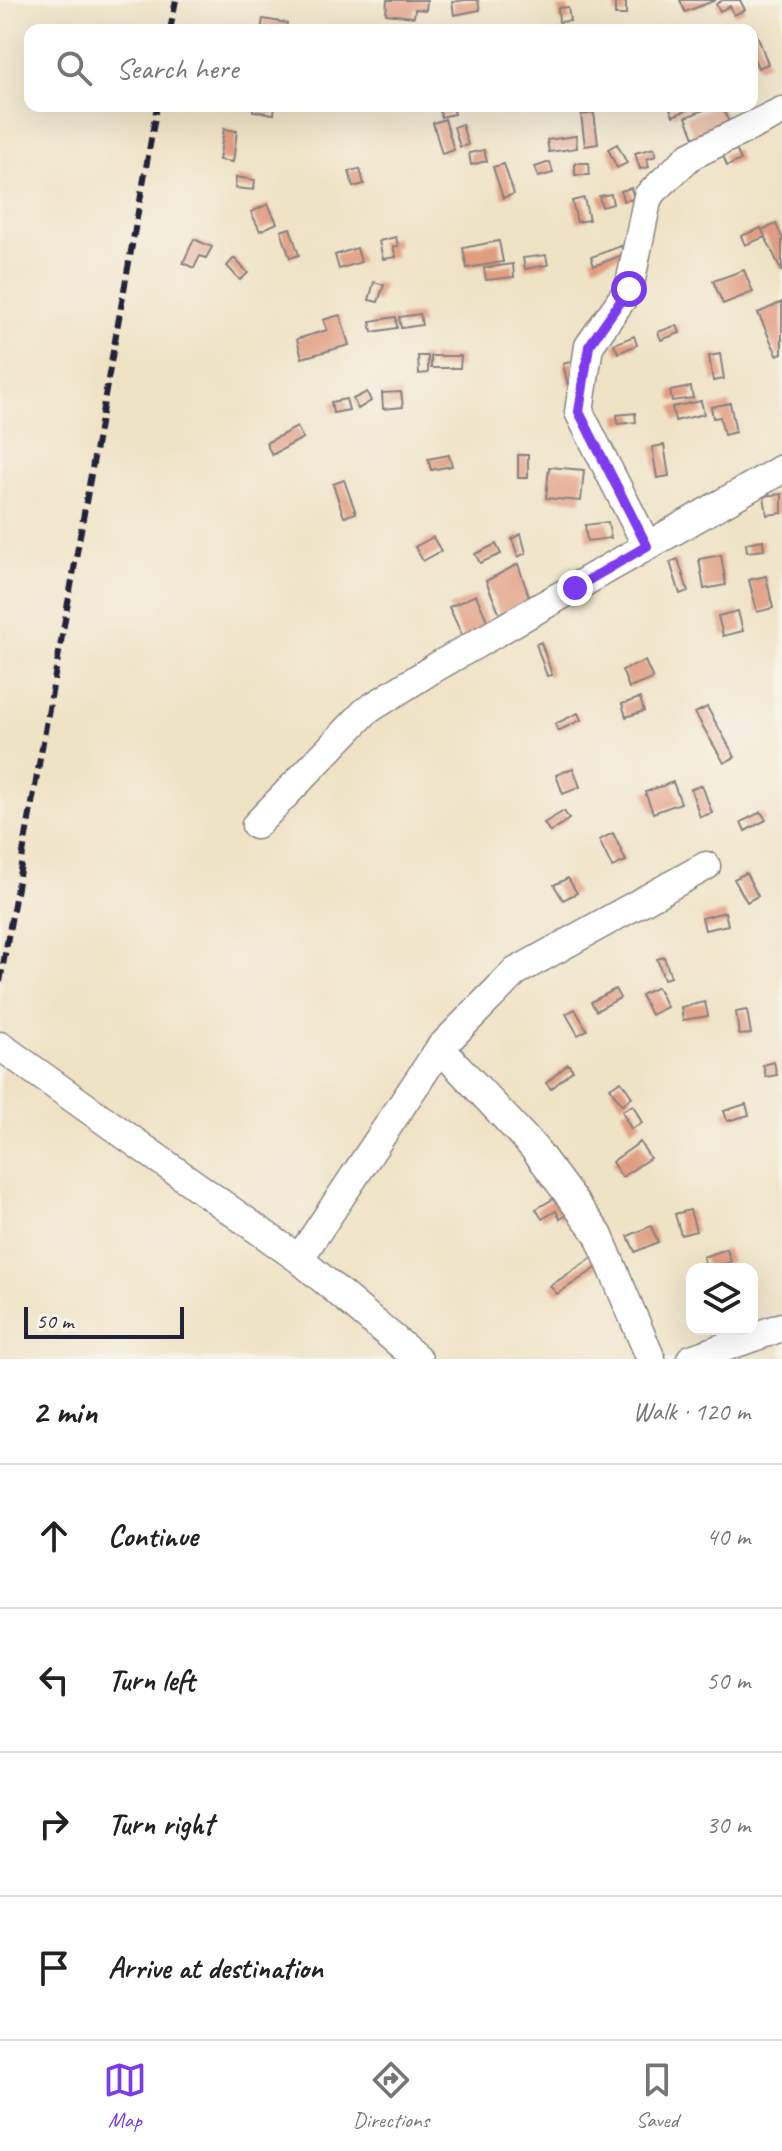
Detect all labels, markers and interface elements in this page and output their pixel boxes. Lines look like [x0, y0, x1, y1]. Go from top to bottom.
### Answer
search box [24, 24, 758, 112]
icon: search [52, 46, 96, 90]
text: Search here [116, 49, 238, 87]
route start [611, 271, 647, 307]
route end [557, 570, 593, 606]
map controls [686, 1263, 758, 1335]
button: layers [686, 1263, 758, 1335]
scale bar [24, 1303, 184, 1339]
text: 50 m [36, 1307, 73, 1335]
text: 2 min [32, 1390, 97, 1433]
text: Walk · 120 m [633, 1395, 750, 1428]
icon: ahead [32, 1514, 76, 1558]
text: Continue [108, 1517, 198, 1555]
text: 40 m [706, 1520, 750, 1553]
icon: left [32, 1658, 76, 1702]
text: Turn left [108, 1661, 195, 1699]
text: 50 m [706, 1664, 750, 1697]
icon: right [32, 1802, 76, 1846]
text: Turn right [108, 1805, 213, 1843]
text: 30 m [706, 1808, 750, 1841]
icon: arrive [32, 1946, 76, 1990]
text: Arrive at destination [108, 1949, 323, 1987]
tab: Map [103, 2058, 147, 2134]
tab: Directions [353, 2058, 429, 2134]
tab: Saved [635, 2058, 679, 2134]

